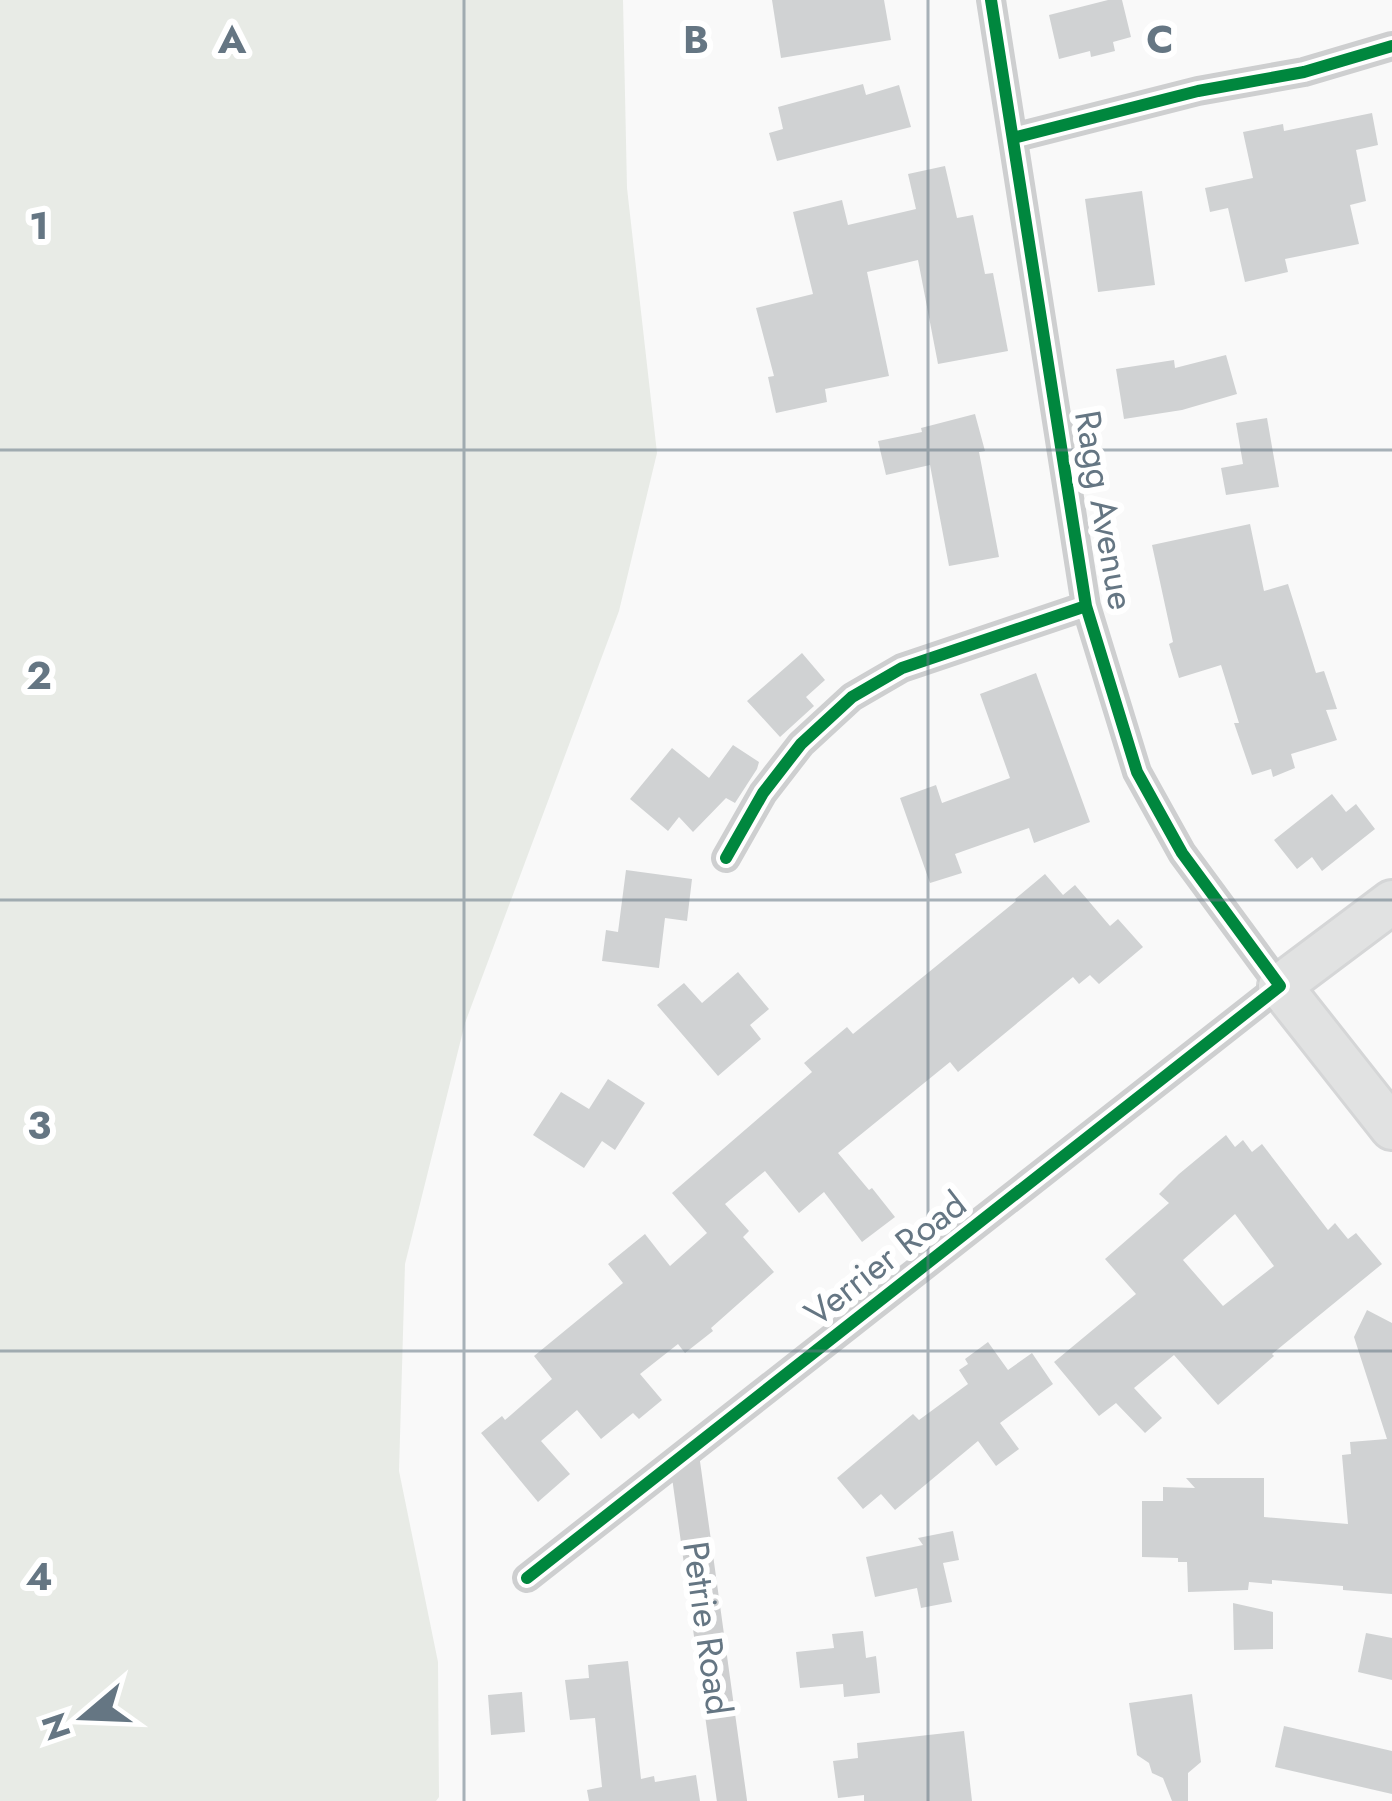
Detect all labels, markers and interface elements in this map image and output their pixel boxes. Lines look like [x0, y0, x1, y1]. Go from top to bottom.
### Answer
text: A [217, 11, 247, 68]
text: B [683, 11, 709, 68]
text: C [1146, 11, 1174, 68]
text: 1 [29, 197, 49, 254]
street label: Ragg Avenue [1062, 406, 1148, 614]
text: 2 [26, 647, 52, 704]
text: 3 [27, 1097, 51, 1154]
street label: Verrier Road [793, 1178, 977, 1338]
street label: Petrie Road [670, 1538, 746, 1718]
text: 4 [25, 1548, 53, 1605]
north arrow [24, 1657, 144, 1777]
text: N [30, 1707, 83, 1747]

